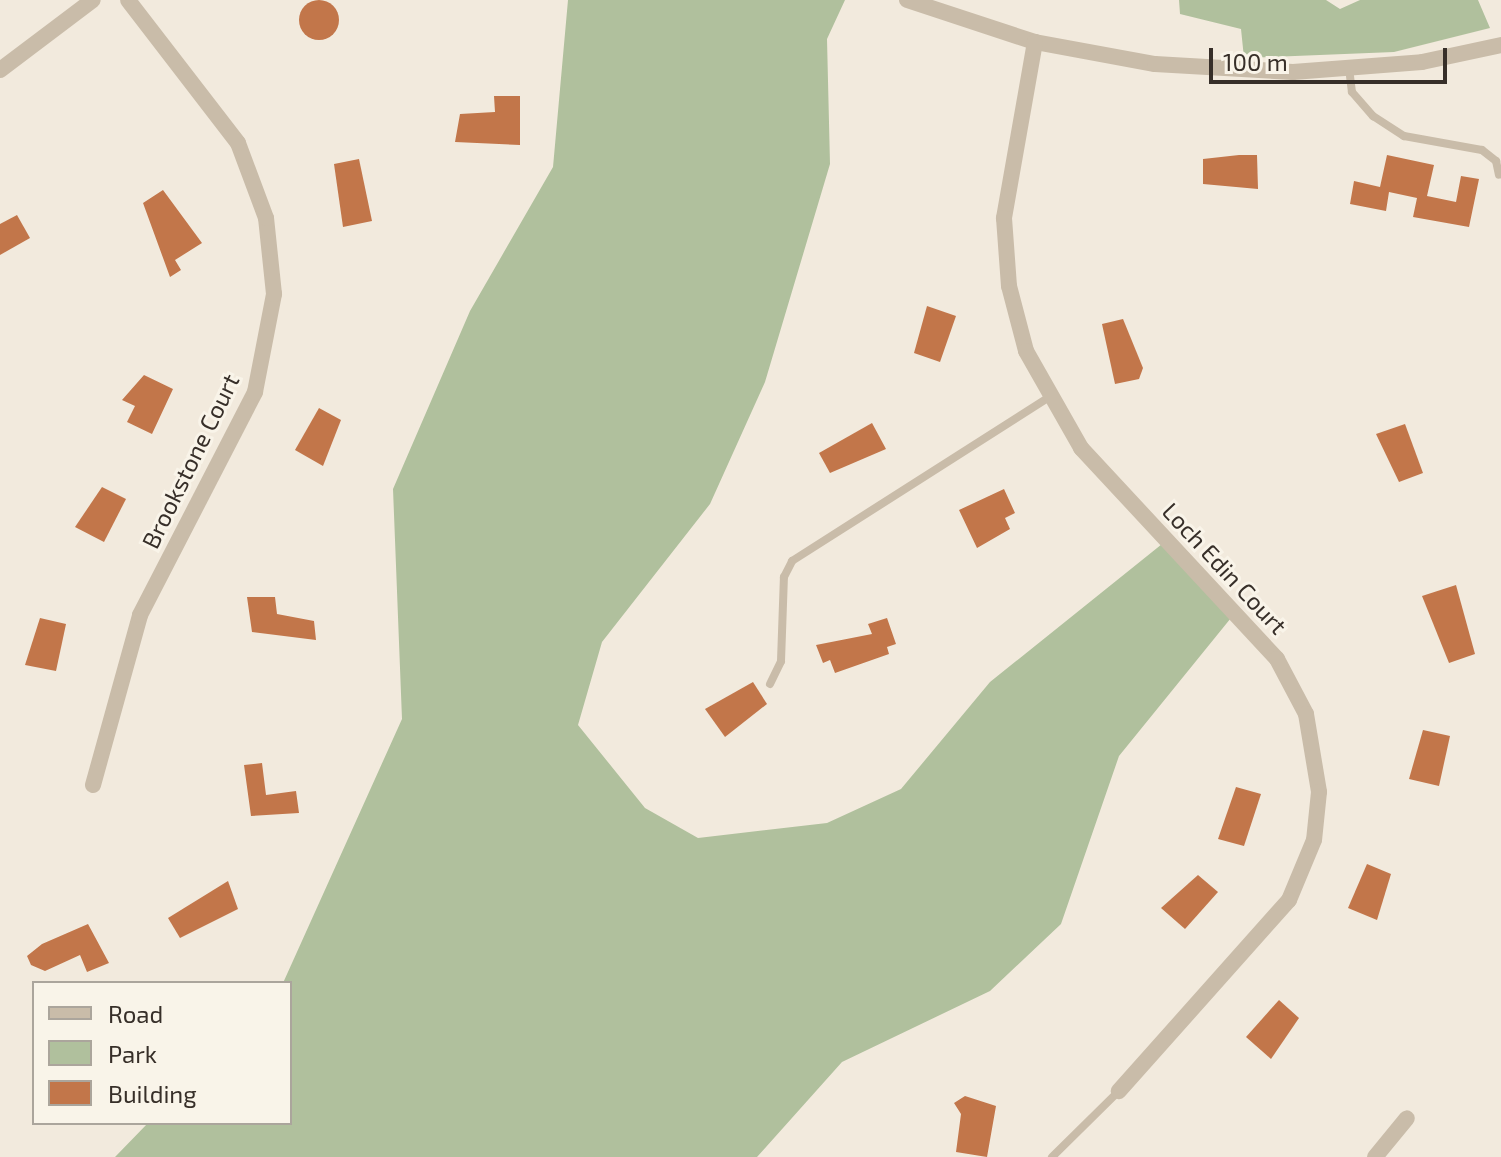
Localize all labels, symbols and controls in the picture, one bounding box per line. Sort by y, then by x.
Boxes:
scale bar [1213,32,1451,82]
text: 100 m [1223,47,1288,76]
street label: Brookstone Court [135,369,245,553]
street label: Loch Edin Court [1157,496,1293,640]
legend [32,981,292,1125]
text: Road [108,999,163,1028]
text: Park [108,1039,157,1068]
text: Building [108,1079,197,1108]

